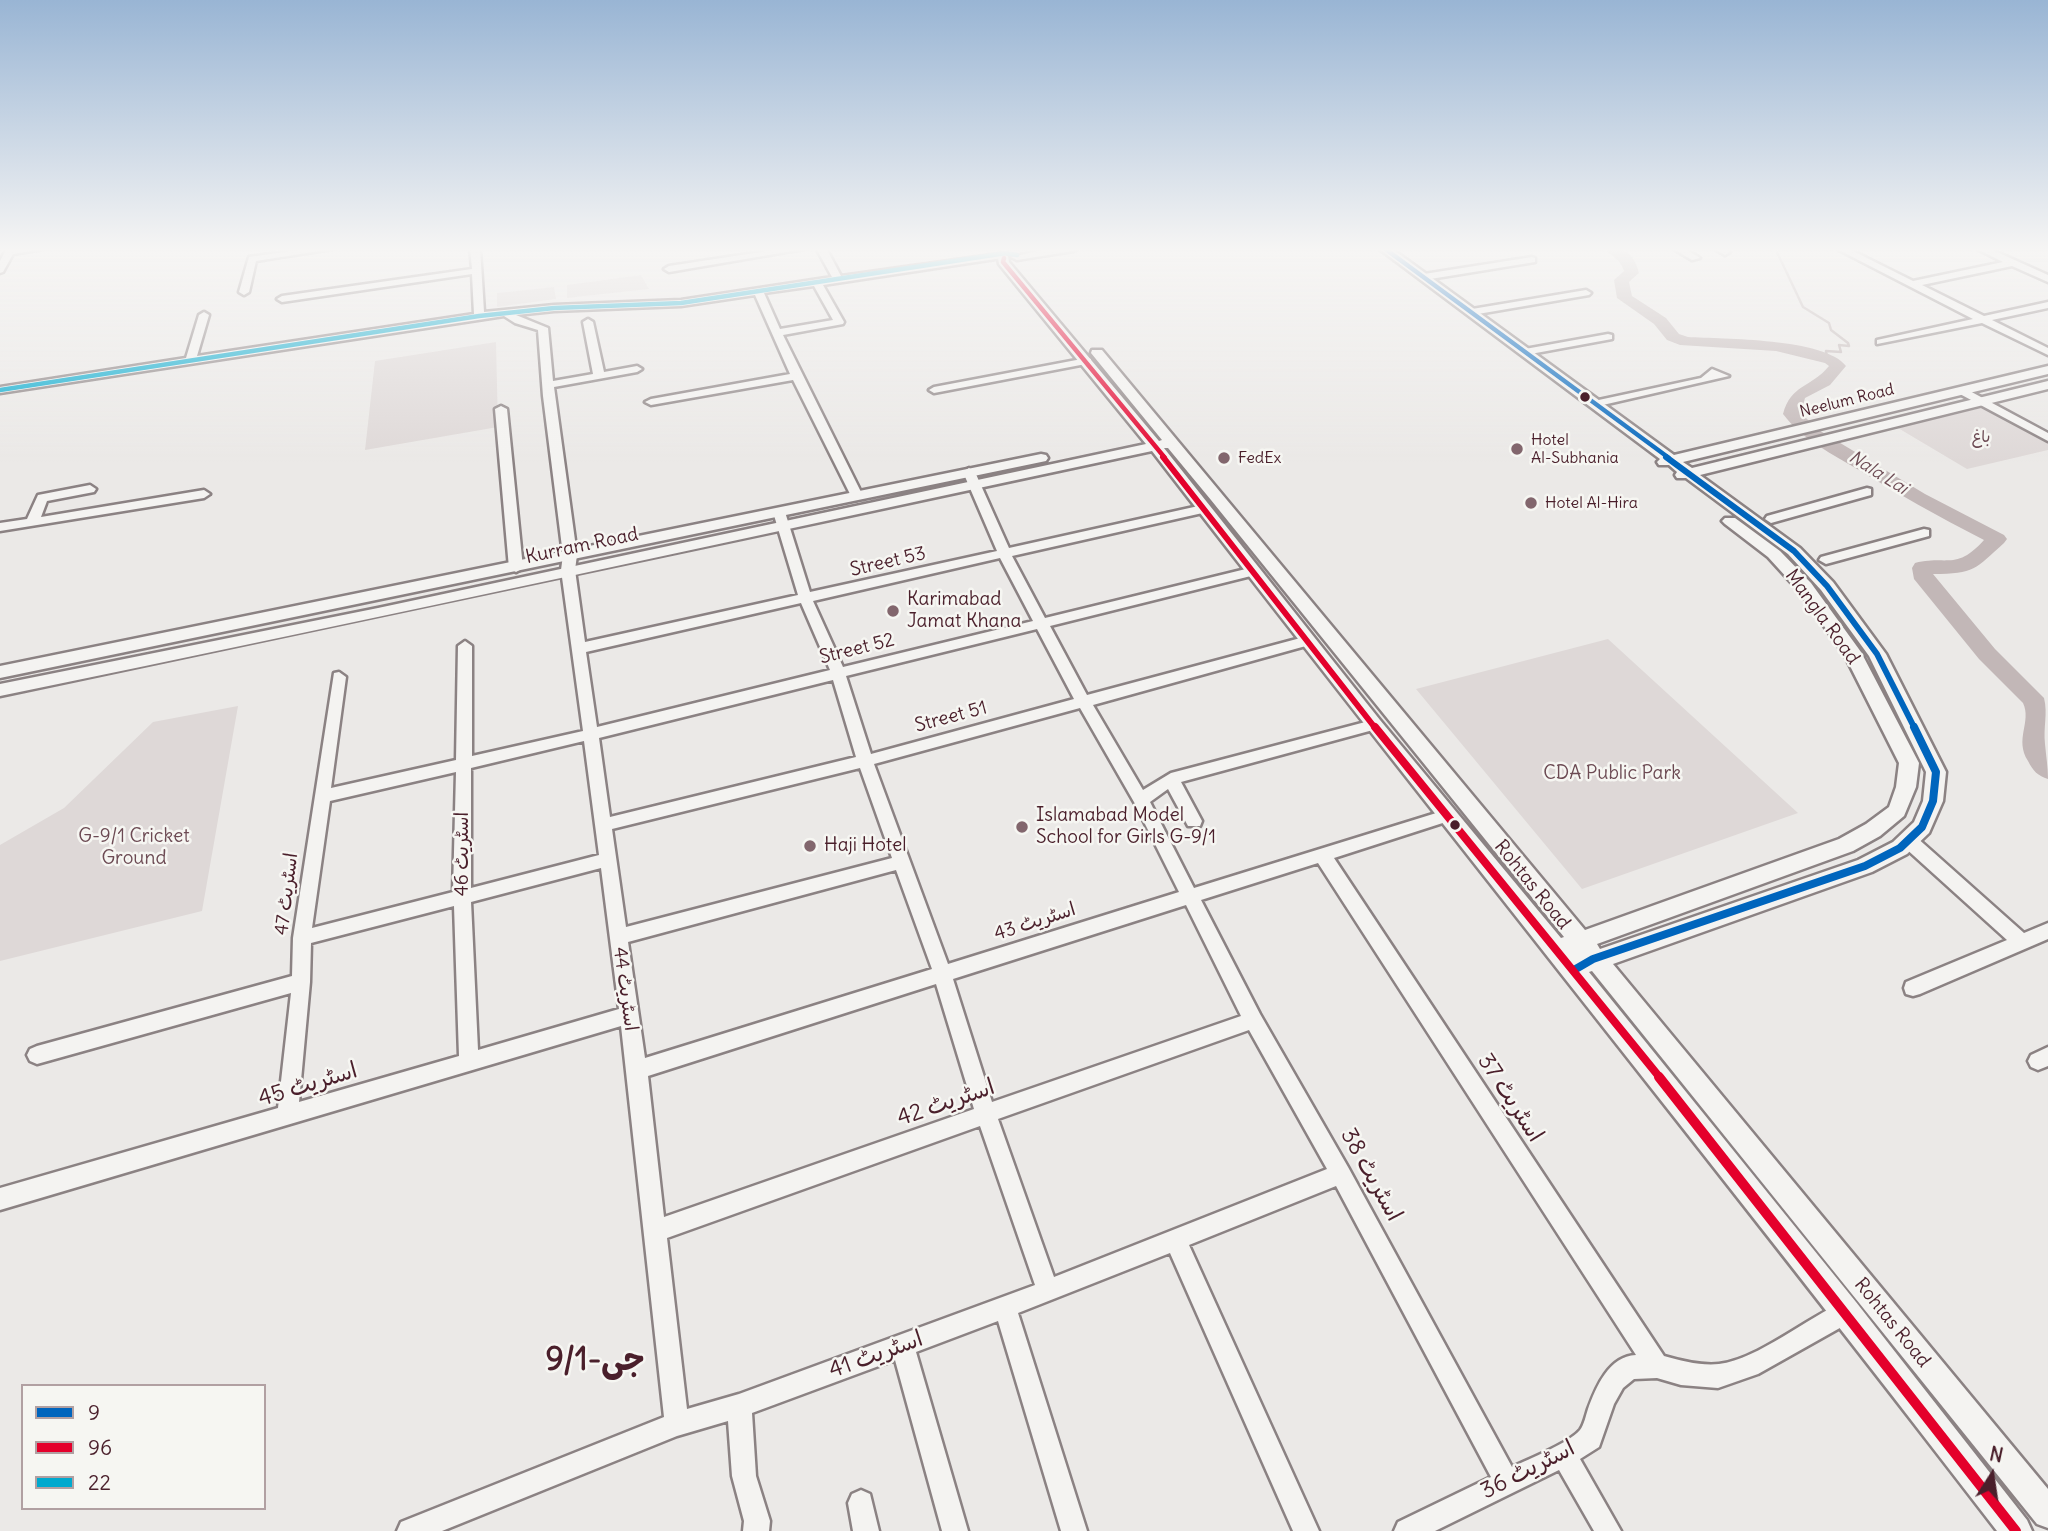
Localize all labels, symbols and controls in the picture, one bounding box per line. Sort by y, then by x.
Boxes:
street label: Neelum Road [1798,380,1896,422]
unlabelled marker [1578,390,1592,404]
park label: باغ [1972,427,1990,447]
place label: Hotel Al-Subhania [1531,430,1619,468]
marker: Hotel Al-Subhania [1509,441,1525,457]
water label: Nala Lai [1845,447,1911,499]
place label: FedEx [1238,448,1281,468]
marker: FedEx [1216,450,1232,466]
place label: Hotel Al-Hira [1545,493,1638,513]
marker: Hotel Al-Hira [1523,495,1539,511]
street label: Kurram Road [524,523,640,569]
street label: Street 53 [848,542,928,582]
street label: Mangla Road [1780,565,1864,669]
place label: Karimabad Jamat Khana [907,589,1021,633]
marker: Karimabad Jamat Khana [885,603,901,619]
street label: Street 52 [817,629,897,669]
street label: Street 51 [912,696,990,738]
park label: CDA Public Park [1543,763,1681,785]
place label: Islamabad Model School for Girls G-9/1 [1036,805,1216,849]
street label: اسٹریٹ 46 [452,812,474,896]
unlabelled marker [1448,818,1462,832]
marker: Islamabad Model School for Girls G-9/1 [1014,819,1030,835]
park label: G-9/1 Cricket Ground [78,826,190,870]
place label: Haji Hotel [824,835,906,857]
street label: Rohtas Road [1489,836,1575,934]
marker: Haji Hotel [802,838,818,854]
street label: اسٹریٹ 47 [271,852,303,936]
street label: اسٹریٹ 43 [991,898,1079,946]
street label: اسٹریٹ 44 [608,946,642,1032]
street label: اسٹریٹ 37 [1471,1049,1549,1147]
street label: اسٹریٹ 45 [255,1057,361,1113]
street label: اسٹریٹ 42 [894,1073,998,1133]
street label: اسٹریٹ 38 [1334,1124,1408,1226]
street label: Rohtas Road [1849,1274,1935,1372]
street label: اسٹریٹ 41 [825,1325,927,1385]
district label: جی-9/1 [545,1342,645,1380]
legend [21,1384,266,1510]
text: 9 [88,1399,100,1426]
text: 96 [88,1434,112,1461]
street label: اسٹریٹ 36 [1476,1435,1580,1505]
north arrow [1957,1440,2027,1510]
text: N [1987,1441,2005,1468]
text: 22 [88,1469,111,1496]

